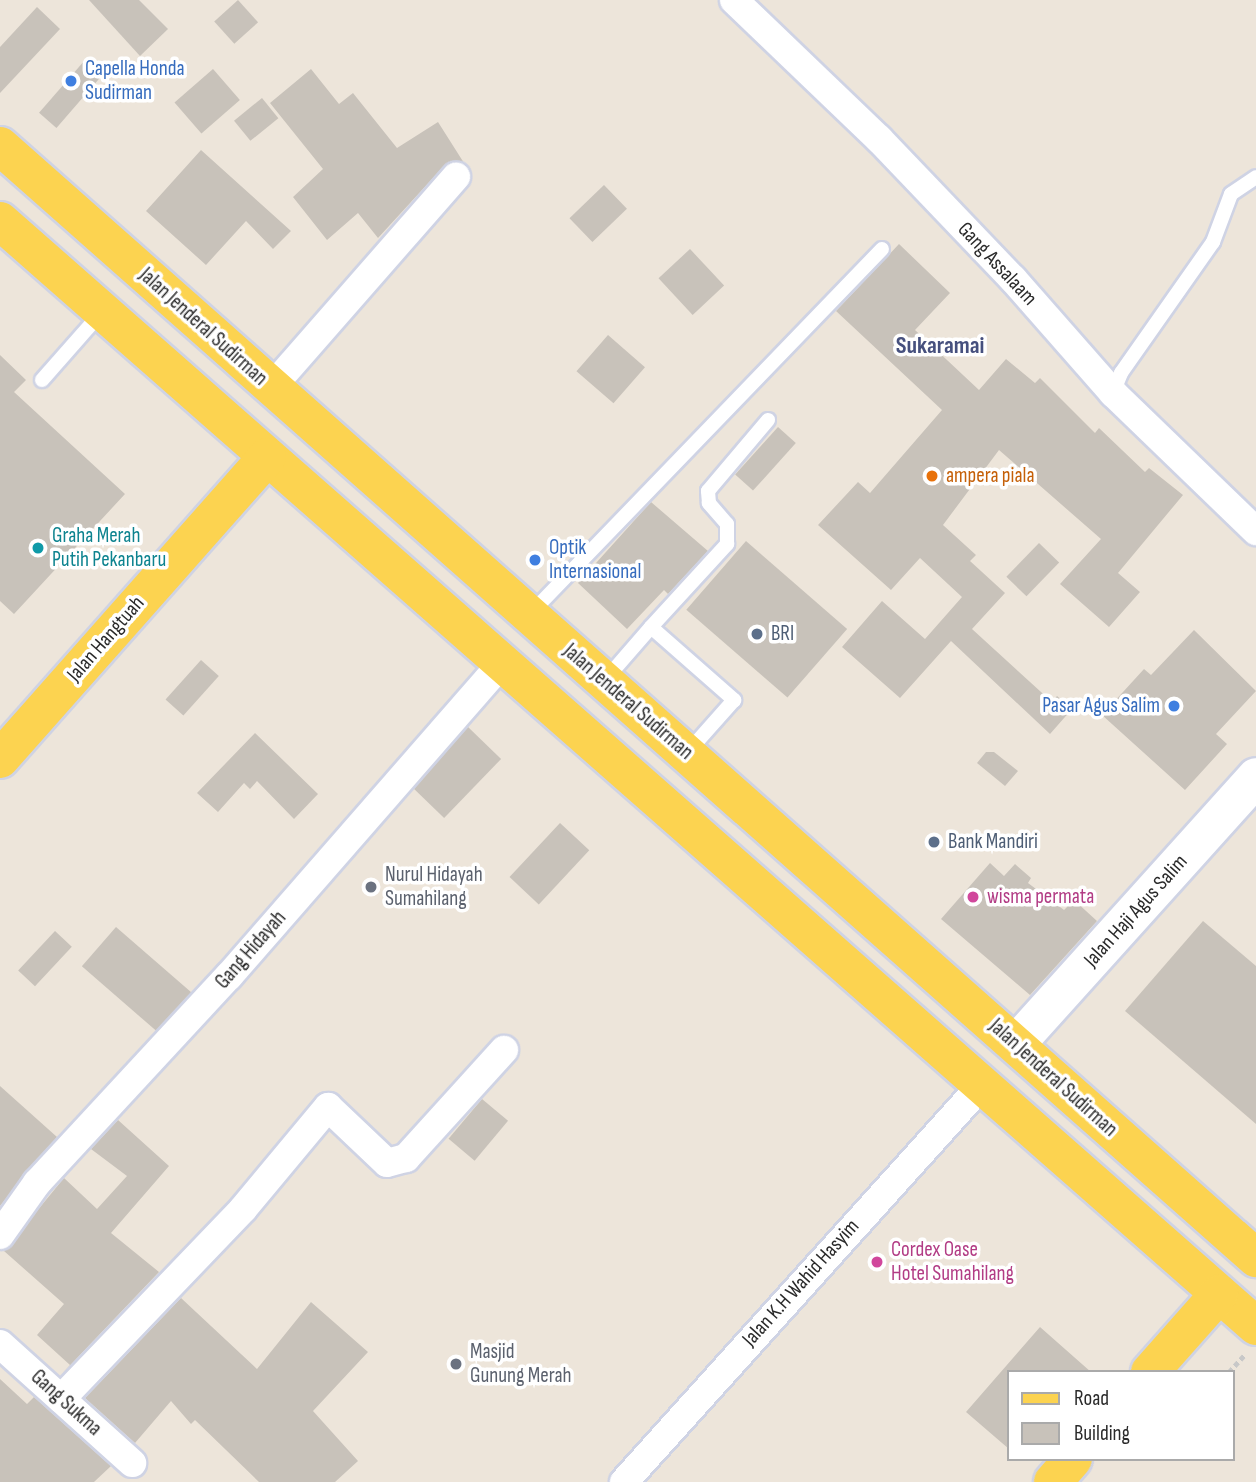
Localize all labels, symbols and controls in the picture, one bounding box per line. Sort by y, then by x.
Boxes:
place label: Capella Honda Sudirman [85,56,184,106]
marker: Capella Honda Sudirman [63,73,79,89]
street label: Gang Assalaam [952,217,1042,311]
street label: Jalan Jenderal Sudirman [134,263,272,391]
district label: Sukaramai [896,332,984,360]
place label: ampera piala [946,463,1034,489]
marker: ampera piala [924,468,940,484]
place label: Graha Merah Putih Pekanbaru [52,523,166,573]
place label: Optik Internasional [549,535,641,585]
marker: Graha Merah Putih Pekanbaru [30,540,46,556]
marker: Optik Internasional [527,552,543,568]
street label: Jalan Hangtuah [62,591,150,687]
place label: BRI [771,621,794,647]
marker: BRI [749,626,765,642]
street label: Jalan Jenderal Sudirman [558,639,698,765]
place label: Pasar Agus Salim [1042,693,1160,719]
marker: Pasar Agus Salim [1166,698,1182,714]
place label: Bank Mandiri [948,829,1038,855]
marker: Bank Mandiri [926,834,942,850]
street label: Jalan Haji Agus Salim [1079,850,1193,972]
place label: Nurul Hidayah Sumahilang [385,862,483,912]
marker: Nurul Hidayah Sumahilang [363,879,379,895]
place label: wisma permata [987,884,1094,910]
marker: wisma permata [965,889,981,905]
street label: Gang Hidayah [210,906,292,994]
street label: Jalan Jenderal Sudirman [984,1014,1122,1142]
street label: Jalan K.H Wahid Hasyim [737,1214,865,1352]
place label: Cordex Oase Hotel Sumahilang [891,1237,1014,1287]
marker: Cordex Oase Hotel Sumahilang [869,1254,885,1270]
place label: Masjid Gunung Merah [470,1339,571,1389]
marker: Masjid Gunung Merah [448,1356,464,1372]
street label: Gang Sukma [25,1365,107,1441]
legend [1007,1370,1235,1461]
text: Road [1074,1386,1109,1411]
text: Building [1074,1421,1130,1446]

